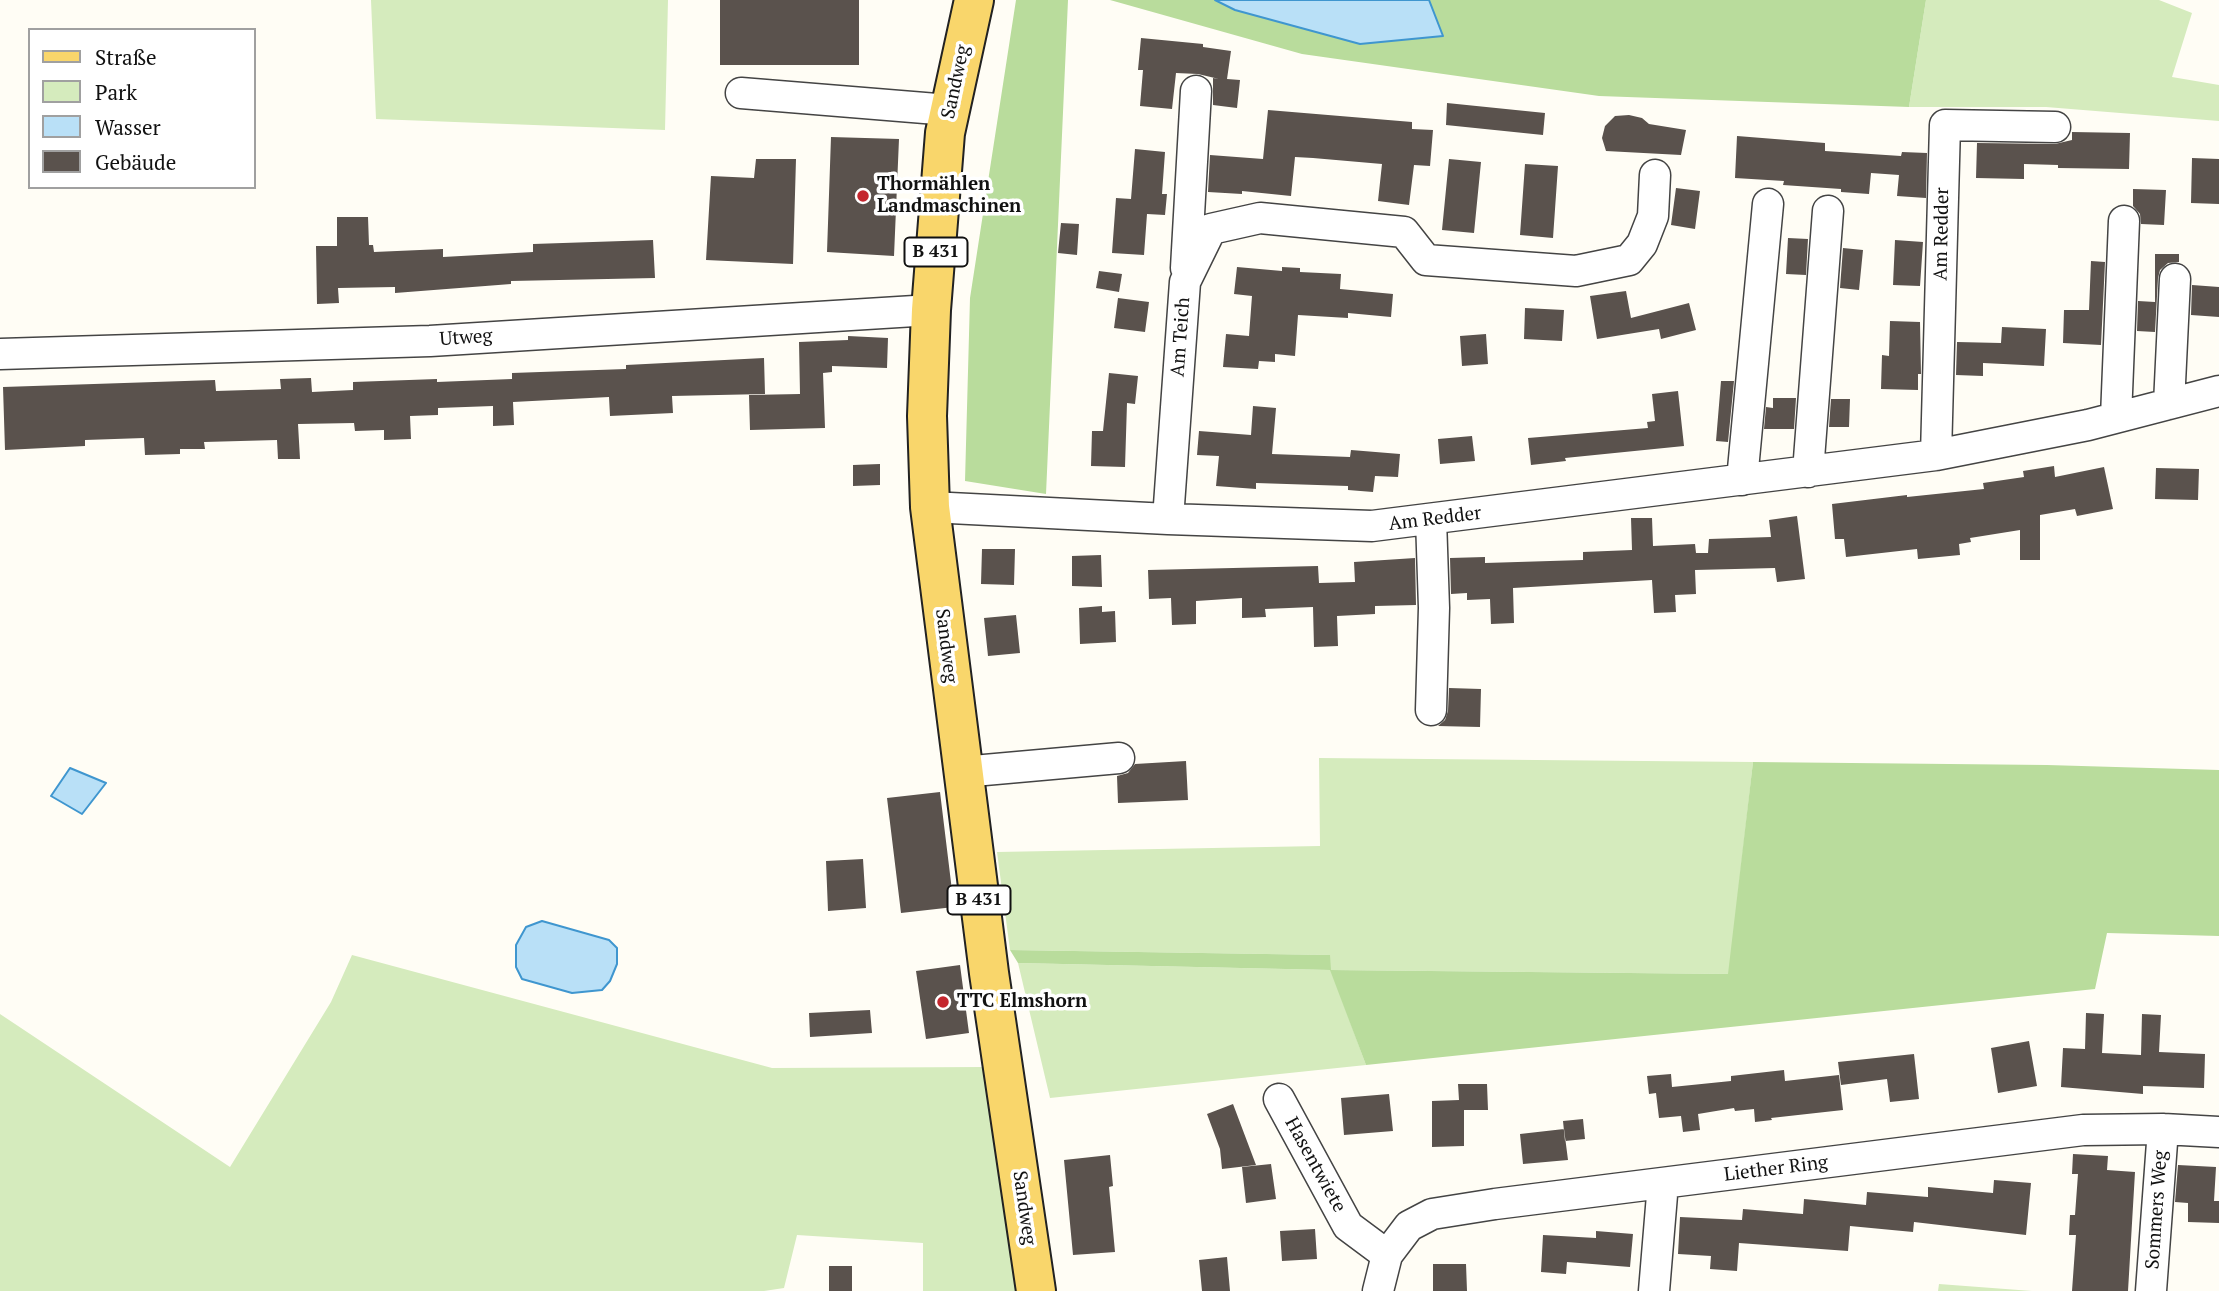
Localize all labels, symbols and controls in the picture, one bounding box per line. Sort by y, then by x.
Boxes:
legend [28,28,256,189]
text: Straße [95,43,157,71]
street label: Sandweg [937,43,975,121]
text: Park [95,78,137,106]
text: Wasser [95,113,161,141]
text: Gebäude [95,148,176,176]
place label: Thormählen Landmaschinen [877,174,1021,218]
street label: Am Redder [1930,187,1954,281]
marker: Thormählen Landmaschinen [855,188,871,204]
road number: B 431 [904,238,968,266]
street label: Am Teich [1167,296,1195,378]
street label: Utweg [439,325,493,351]
street label: Am Redder [1387,502,1483,536]
street label: Sandweg [930,608,962,684]
road number: B 431 [948,886,1010,915]
place label: TTC Elmshorn [957,991,1087,1013]
marker: TTC Elmshorn [935,994,951,1010]
street label: Hasentwiete [1280,1113,1350,1217]
street label: Sommers Weg [2141,1150,2173,1270]
street label: Liether Ring [1723,1151,1829,1187]
street label: Sandweg [1008,1169,1040,1247]

